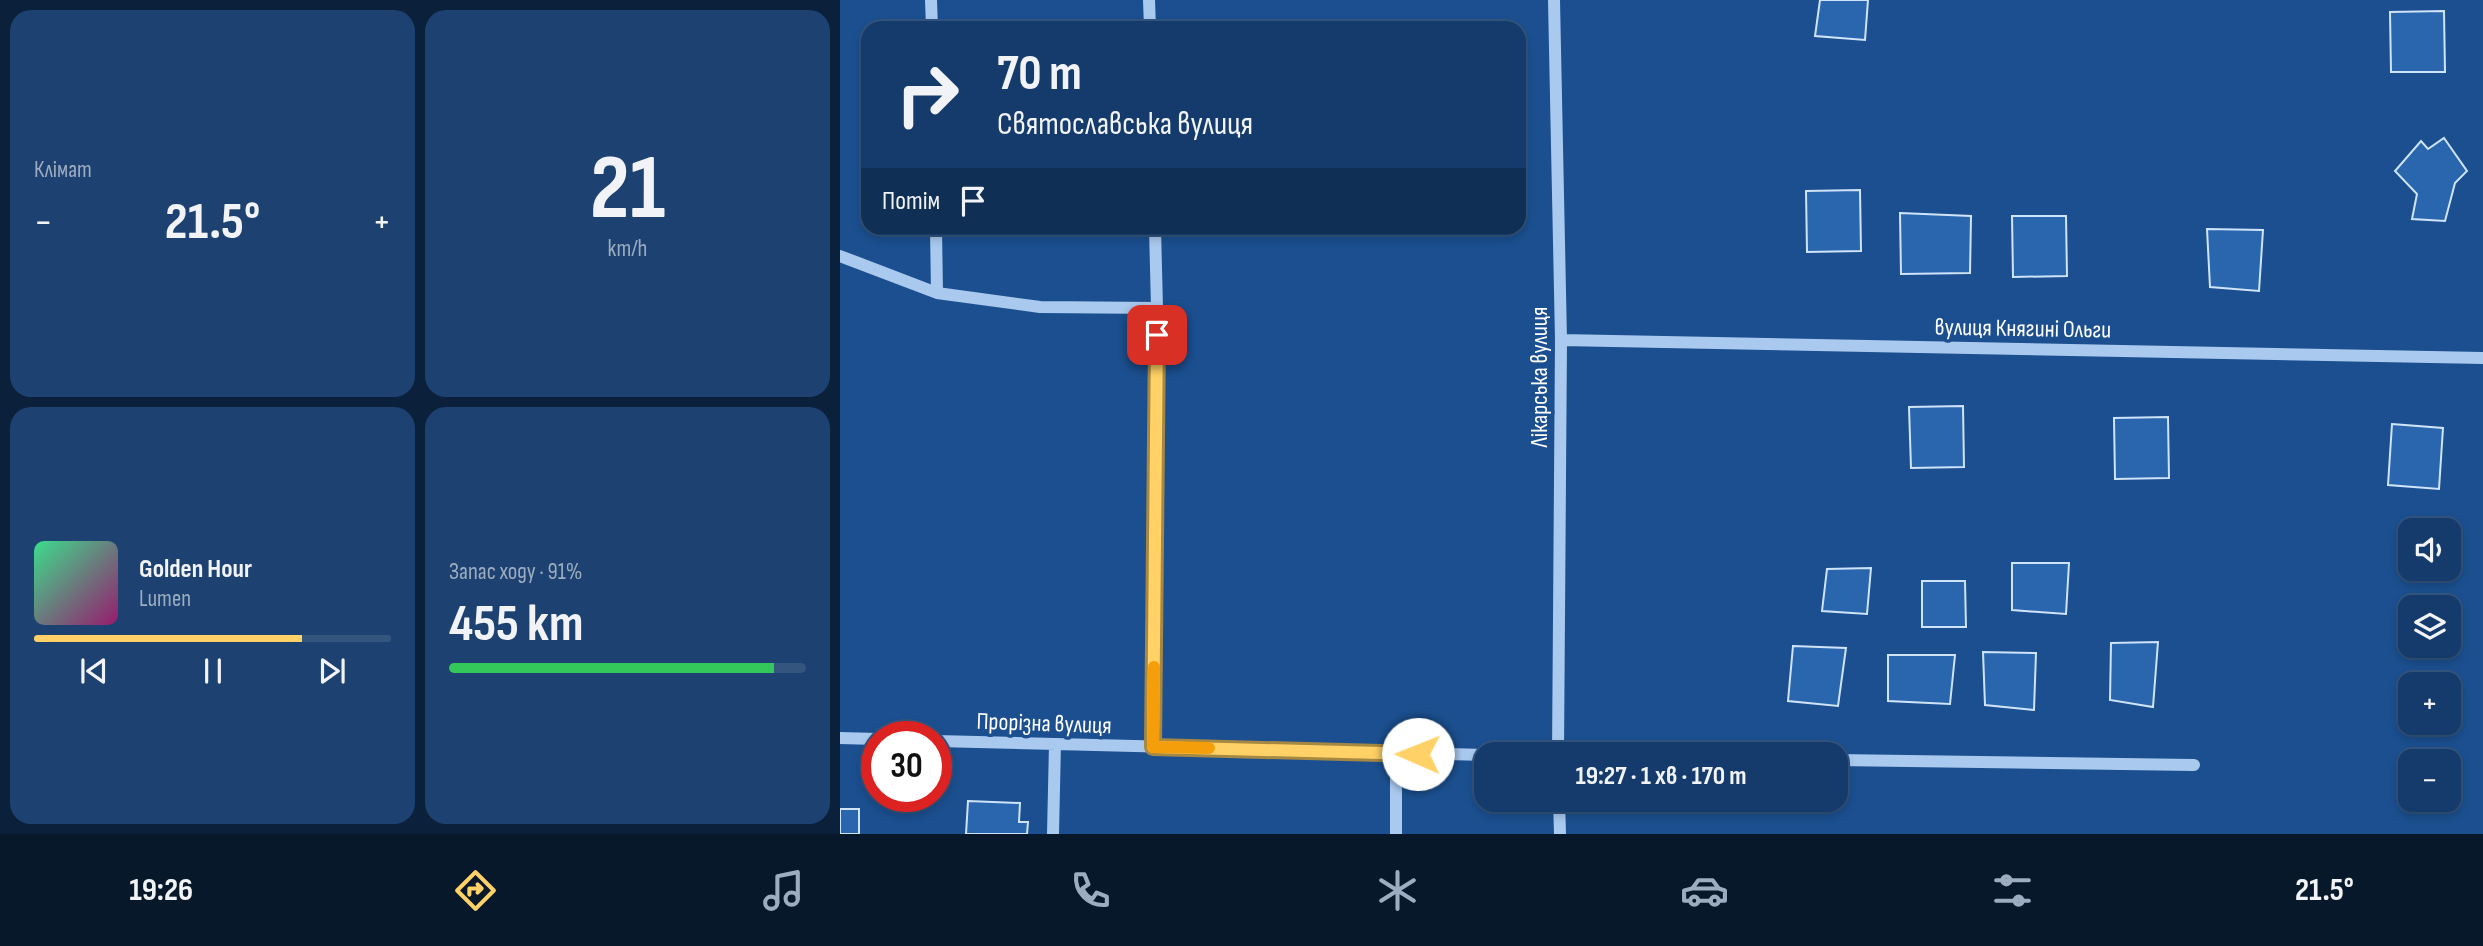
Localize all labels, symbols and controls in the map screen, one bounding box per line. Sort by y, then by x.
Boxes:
text: 70 m [997,45,1082,104]
icon: right [882,49,973,140]
text: Святославська вулиця [997,105,1253,144]
text: 21 [590,135,665,244]
text: Клімат [34,156,92,184]
icon: arrive [954,182,992,220]
text: Потім [882,186,940,217]
text: 21.5° [165,191,260,254]
text: − [34,200,53,245]
text: + [372,200,391,245]
text: km/h [608,235,647,263]
pin [1127,305,1187,365]
street label: Лікарська вулиця [1525,307,1554,448]
street label: вулиця Княгині Ольги [1934,312,2112,345]
icon: arrive [1138,316,1176,354]
map controls [2398,518,2461,812]
button: sound [2398,518,2461,581]
text: Golden Hour [139,554,252,585]
text: Запас ходу · 91% [449,558,583,586]
text: Lumen [139,585,191,613]
text: 455 km [449,593,583,656]
button: layers [2398,595,2461,658]
icon: previous [75,652,113,690]
icon: pause [194,652,232,690]
icon: next [313,652,351,690]
button: + [2398,672,2461,735]
street label: Прорізна вулиця [976,707,1112,740]
position arrow [1381,717,1455,791]
speed limit sign: 30 [861,721,952,812]
button: − [2398,749,2461,812]
text: 19:27 · 1 хв · 170 m [1575,761,1747,792]
icon: directions [451,866,500,915]
icon: music [759,866,808,915]
icon: phone [1066,866,1115,915]
icon: climate [1373,866,1422,915]
icon: car [1680,866,1729,915]
icon: filters [1988,866,2037,915]
text: 19:26 [129,871,193,910]
text: 21.5° [2295,871,2354,910]

